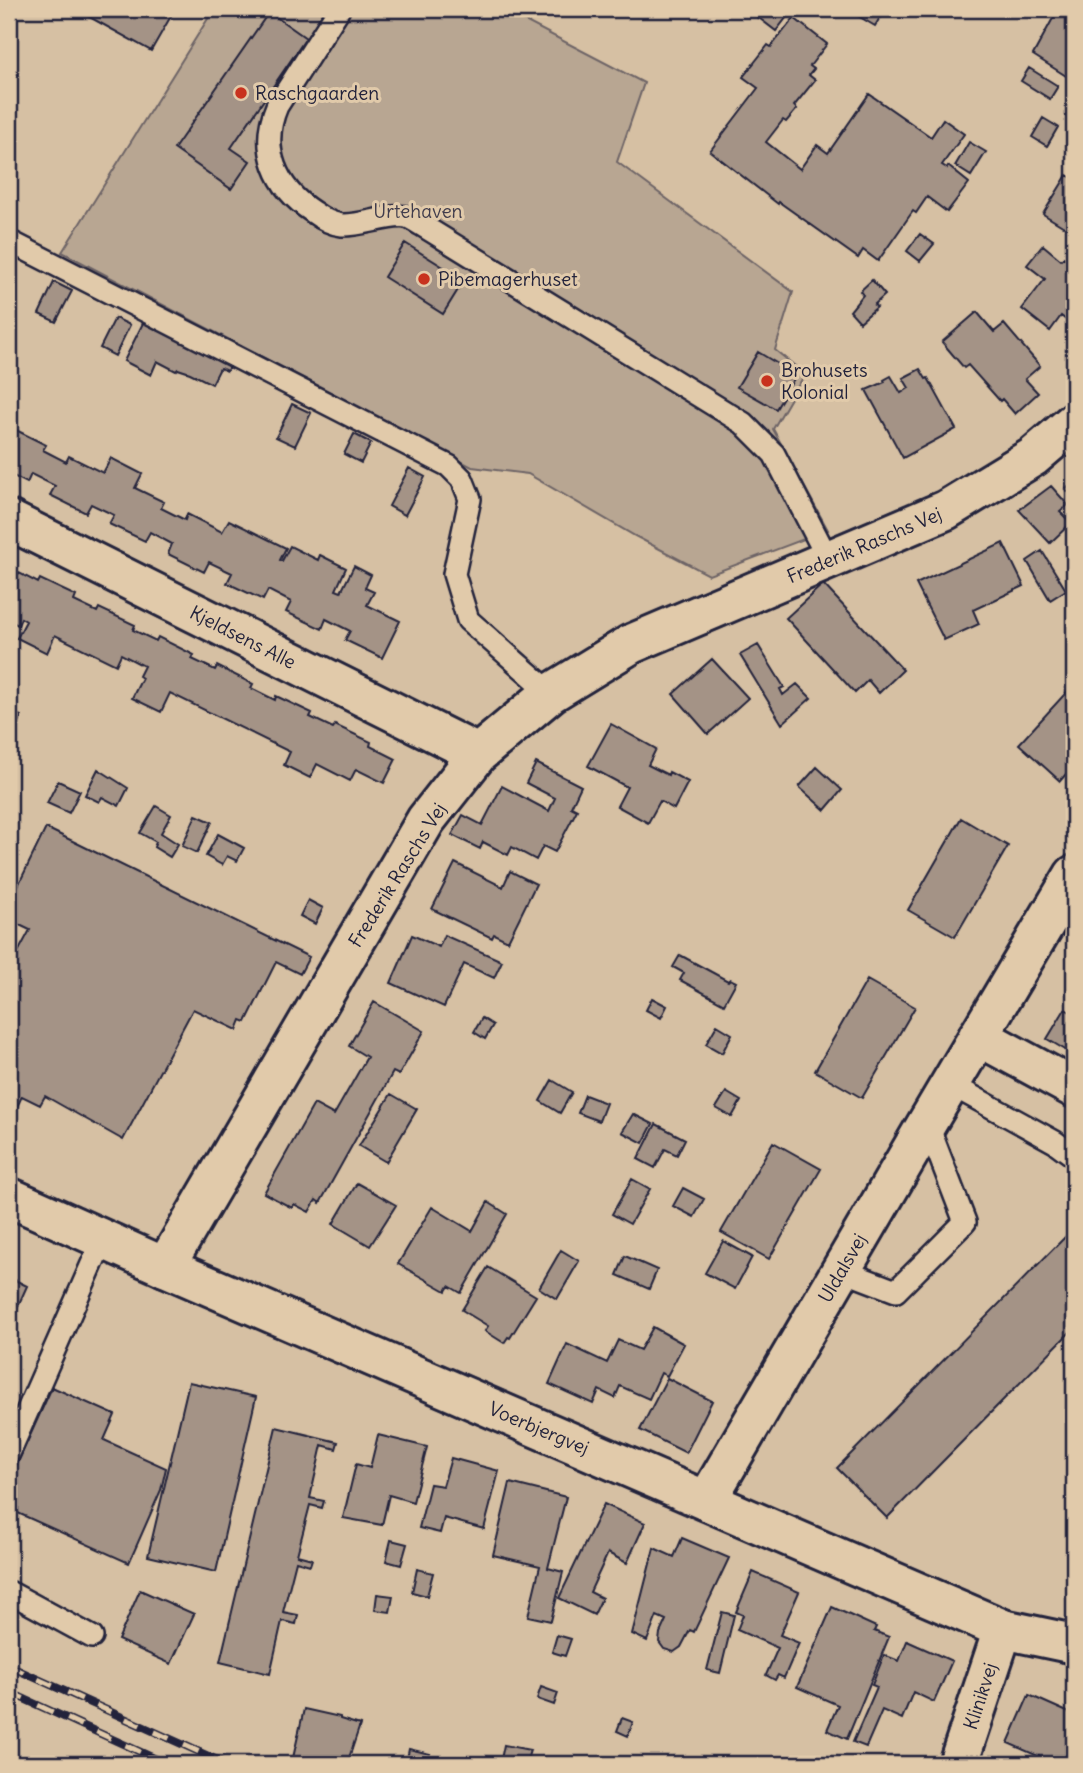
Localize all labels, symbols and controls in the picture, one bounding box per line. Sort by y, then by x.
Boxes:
place label: Raschgaarden [255,81,379,105]
marker: Raschgaarden [233,85,249,101]
park label: Urtehaven [373,199,463,223]
place label: Pibemagerhuset [438,267,578,291]
marker: Pibemagerhuset [416,271,432,287]
place label: Brohusets Kolonial [781,358,868,404]
marker: Brohusets Kolonial [759,373,775,389]
street label: Frederik Raschs Vej [783,502,945,588]
street label: Kjeldsens Alle [186,600,300,674]
street label: Frederik Raschs Vej [343,798,451,952]
street label: Uldalsvej [813,1229,871,1307]
street label: Voerbjergvej [485,1396,593,1460]
street label: Klinikvej [958,1660,1002,1732]

